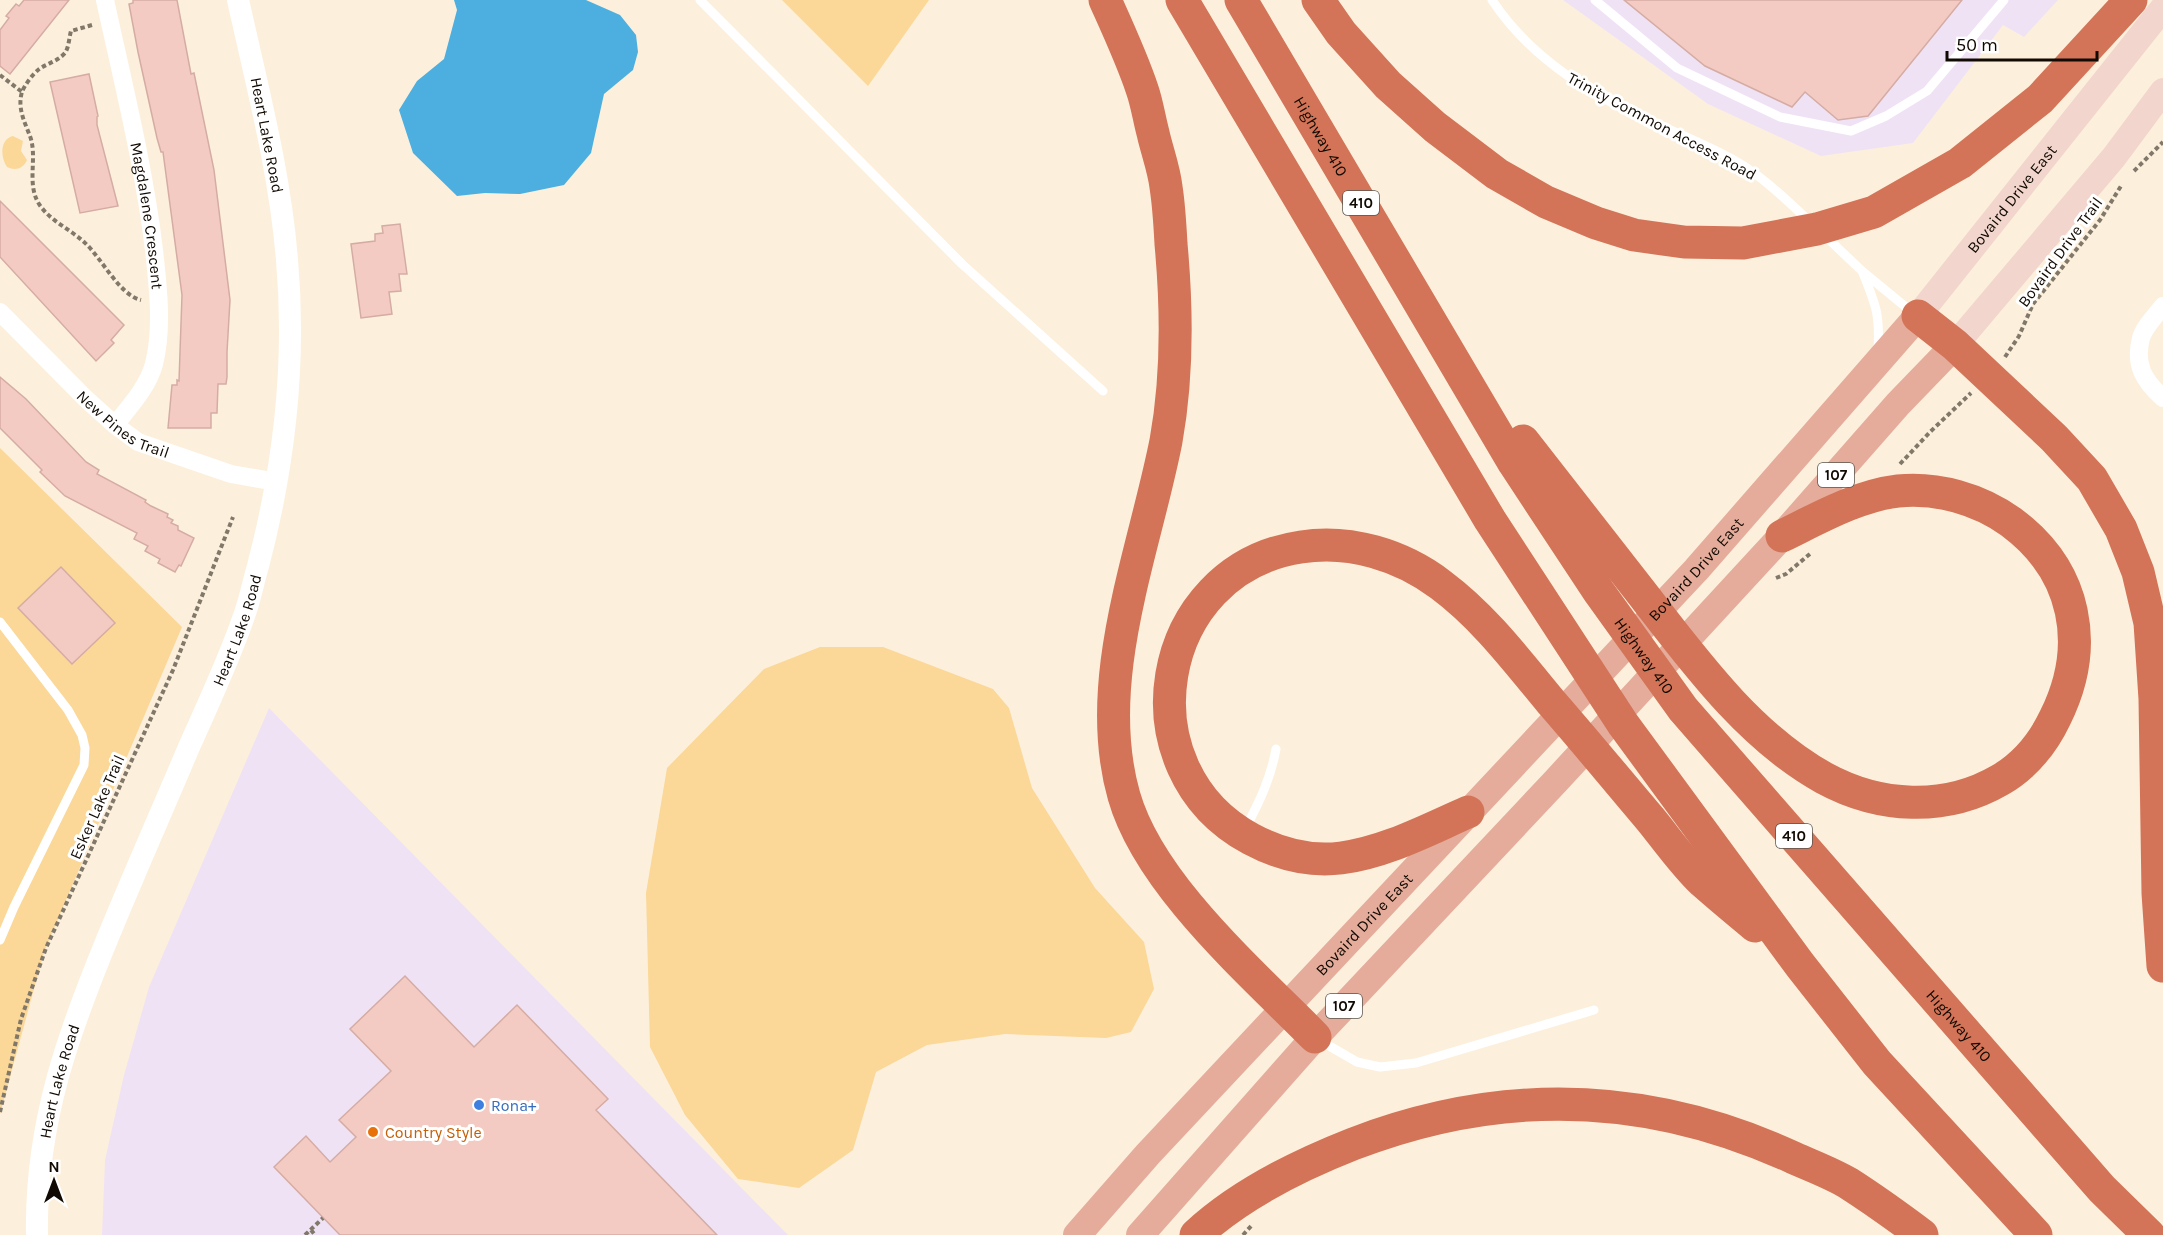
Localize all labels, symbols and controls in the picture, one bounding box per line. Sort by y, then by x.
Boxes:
scale bar [1947,24,2097,62]
text: 50 m [1956,34,1998,56]
street label: Trinity Common Access Road [1564,68,1760,184]
street label: Heart Lake Road [246,76,288,194]
street label: Highway 410 [1290,93,1352,180]
street label: Magdalene Crescent [127,141,167,290]
street label: Bovaird Drive East [1963,141,2060,257]
road number: 410 [1343,191,1379,215]
street label: Bovaird Drive Trail [2014,193,2106,311]
street label: New Pines Trail [73,386,172,462]
road number: 107 [1818,463,1854,487]
street label: Bovaird Drive East [1644,513,1747,625]
street label: Heart Lake Road [208,572,265,689]
street label: Highway 410 [1611,613,1678,697]
street label: Esker Lake Trail [65,752,129,862]
road number: 410 [1776,824,1812,848]
street label: Bovaird Drive East [1311,869,1416,979]
street label: Highway 410 [1923,985,1996,1065]
road number: 107 [1326,994,1362,1018]
street label: Heart Lake Road [35,1022,83,1140]
place label: Rona+ [491,1096,537,1115]
marker: Rona+ [472,1098,486,1112]
place label: Country Style [385,1123,482,1142]
marker: Country Style [366,1125,380,1139]
north arrow [24,1151,84,1211]
text: N [48,1157,60,1176]

